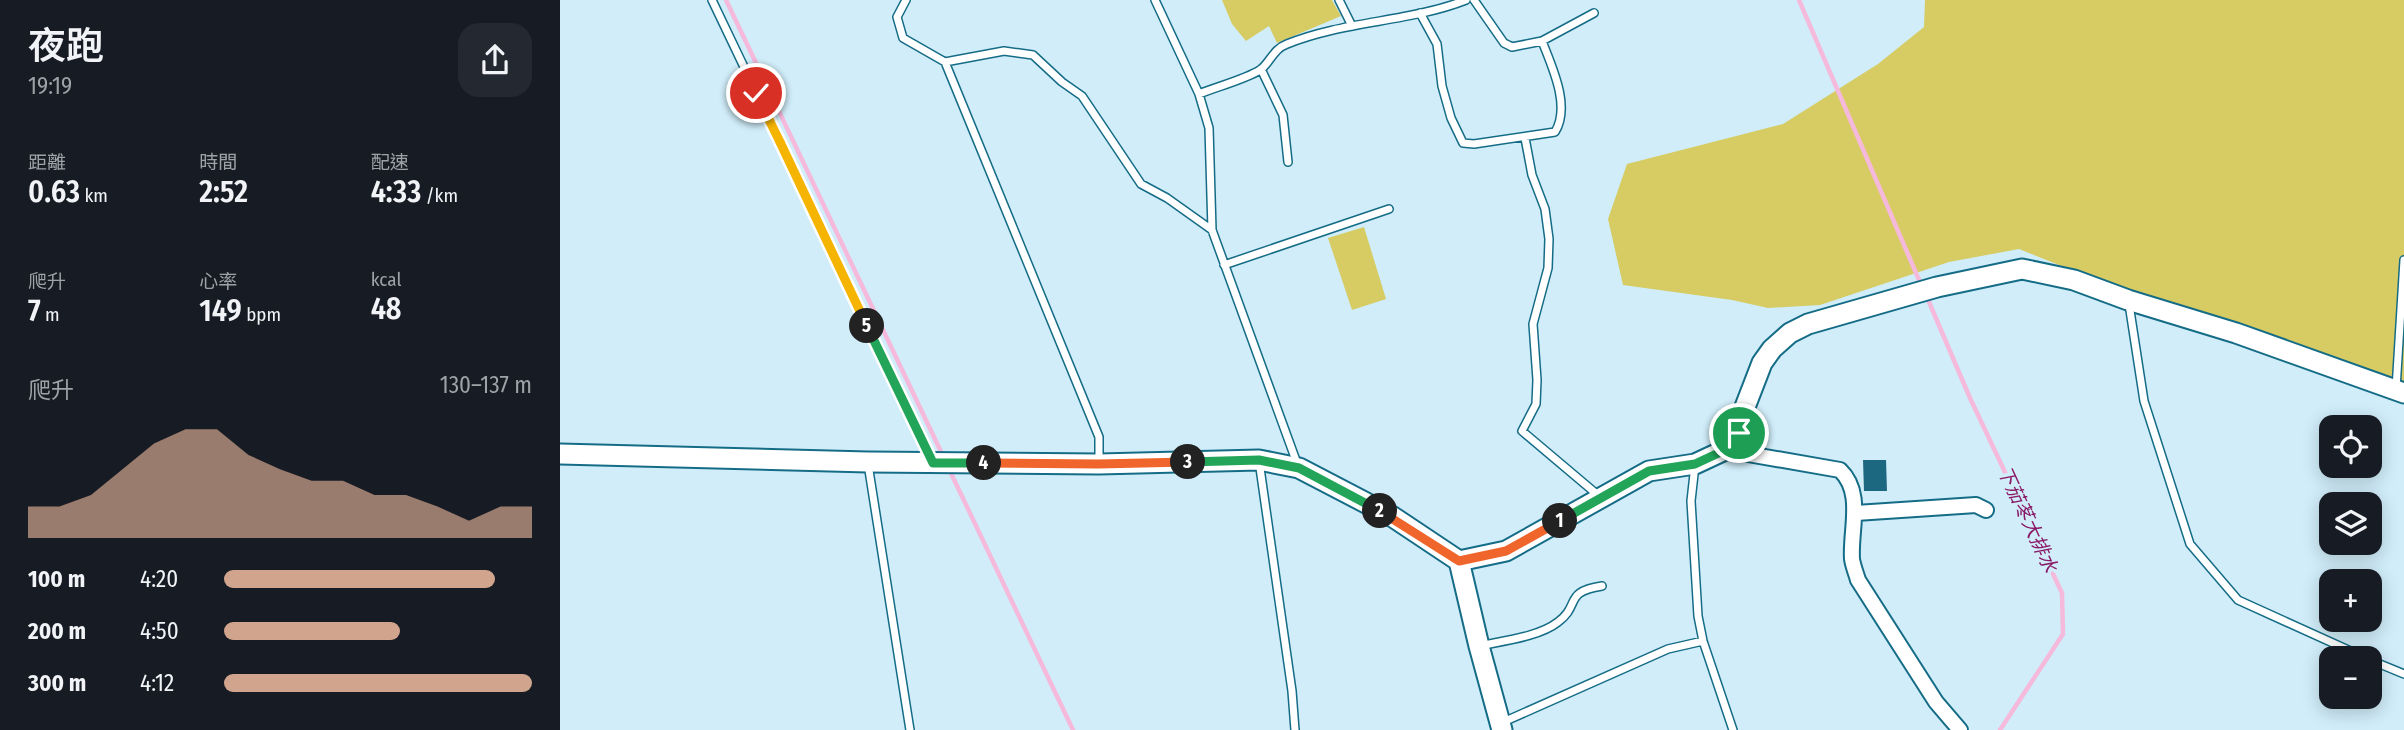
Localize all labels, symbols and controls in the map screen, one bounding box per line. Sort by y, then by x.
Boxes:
text: 夜跑 [28,23,104,69]
button: share [458,23,532,97]
pin [726,63,786,123]
text: 19:19 [28,72,72,100]
icon: check [737,74,775,112]
text: 距離 [28,151,66,174]
text: 時間 [199,151,237,174]
text: 配速 [371,151,409,174]
text: 0.63 [28,174,80,210]
text: 2:52 [199,174,248,210]
text: 4:33 [371,174,421,210]
text: km [80,184,108,207]
text: /km [421,184,458,207]
text: kcal [371,268,401,291]
text: 爬升 [28,270,66,293]
text: 心率 [199,270,237,293]
text: 48 [371,291,402,327]
text: 7 [28,293,41,329]
text: 149 [199,293,242,329]
text: m [41,303,60,326]
text: bpm [242,303,281,326]
pin: 5 [850,308,884,344]
text: 5 [862,314,871,337]
text: 130–137 m [440,371,532,399]
text: 爬升 [28,376,74,404]
pin [1709,403,1769,463]
icon: arrive [1720,414,1758,452]
map controls [2319,415,2382,709]
button: locate [2319,415,2382,478]
pin: 3 [1170,444,1206,480]
pin: 4 [966,446,1002,480]
text: 3 [1183,450,1192,473]
text: 4 [979,451,988,474]
water label: 下茄苳大排水 [1993,463,2062,577]
button: layers [2319,492,2382,555]
pin: 2 [1362,494,1398,528]
text: 2 [1375,499,1384,522]
pin: 1 [1542,504,1578,538]
text: 1 [1555,509,1564,532]
text: 100 m [28,565,85,593]
text: 4:20 [140,565,178,593]
button: + [2319,569,2382,632]
text: 200 m [28,617,86,645]
text: 4:50 [140,617,179,645]
button: − [2319,646,2382,709]
text: 300 m [28,669,86,697]
text: 4:12 [140,669,174,697]

